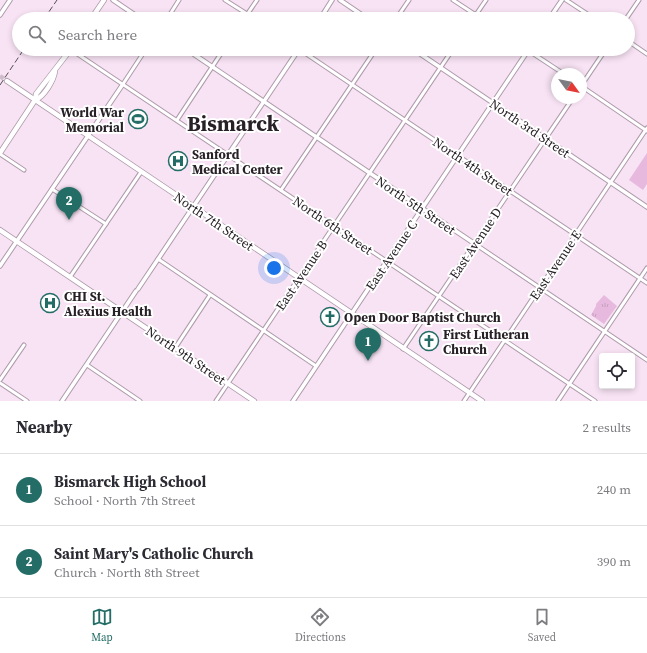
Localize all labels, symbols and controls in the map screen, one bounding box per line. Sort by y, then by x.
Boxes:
search box [12,12,635,56]
icon: search [26,23,48,45]
text: Search here [58,24,137,45]
north arrow [551,68,587,104]
street label: North 3rd Street [486,95,574,162]
place label: World War Memorial [60,104,125,136]
sports icon: World War Memorial [127,108,149,130]
district label: Bismarck [187,109,279,138]
street label: North 4th Street [430,133,516,200]
place label: Sanford Medical Center [192,146,284,178]
hospital icon: Sanford Medical Center [167,150,189,172]
street label: North 5th Street [373,172,459,239]
pin: 2 [56,187,82,220]
street label: North 7th Street [171,188,257,255]
street label: North 6th Street [290,192,376,259]
street label: East Avenue D [445,204,505,282]
street label: East Avenue C [362,217,421,294]
street label: East Avenue E [526,227,585,304]
street label: East Avenue B [272,237,331,314]
your location [264,258,284,278]
place label: CHI St. Alexius Health [64,288,152,320]
hospital icon: CHI St. Alexius Health [39,292,61,314]
church icon: Open Door Baptist Church [319,306,341,328]
place label: Open Door Baptist Church [344,309,501,326]
street label: North 9th Street [143,322,229,389]
place label: First Lutheran Church [443,326,529,358]
pin: 1 [355,328,381,361]
church icon: First Lutheran Church [418,330,440,352]
map controls [599,353,635,389]
button: locate [599,353,635,389]
text: Nearby [16,415,72,439]
text: 2 results [583,419,631,436]
text: Bismarck High School [54,471,206,492]
text: 1 [25,481,33,498]
text: 240 m [597,481,631,498]
text: School · North 7th Street [54,492,195,509]
text: Saint Mary's Catholic Church [54,543,253,564]
text: 2 [25,553,33,570]
text: 390 m [597,553,631,570]
text: Church · North 8th Street [54,564,199,581]
tab: Map [91,606,113,645]
tab: Directions [295,606,346,645]
tab: Saved [528,606,556,645]

